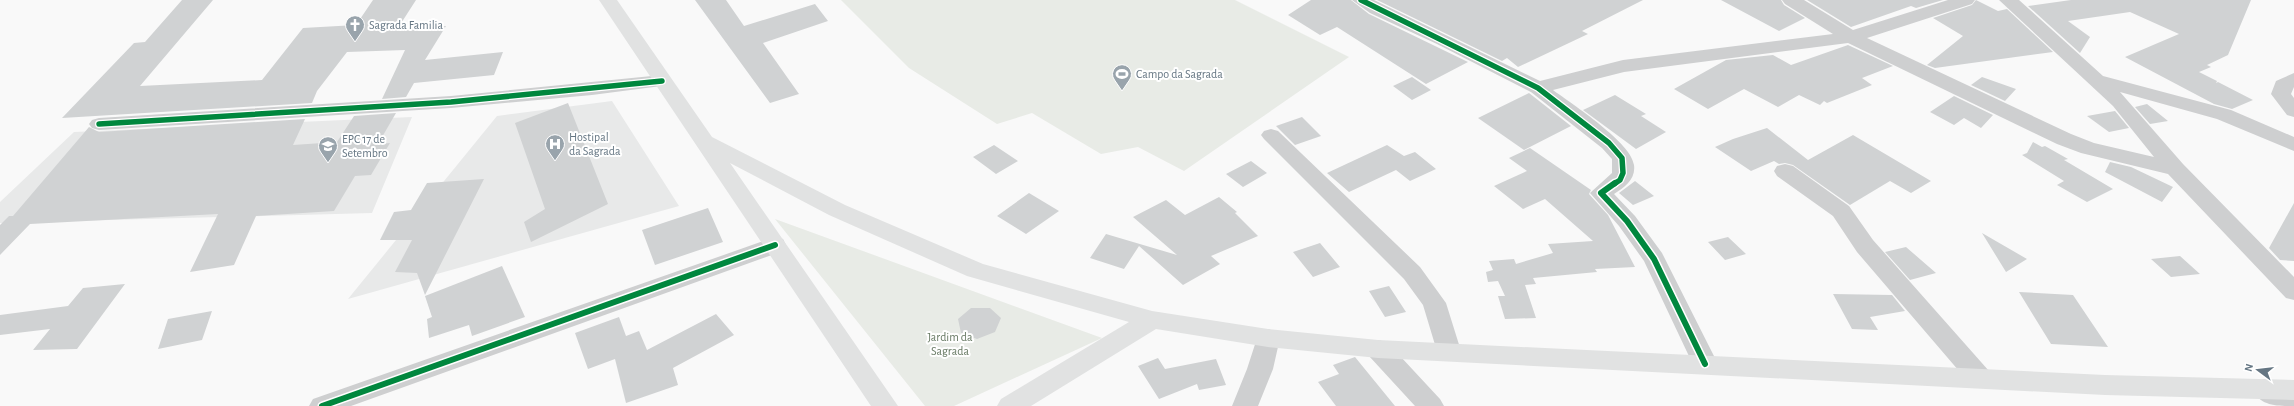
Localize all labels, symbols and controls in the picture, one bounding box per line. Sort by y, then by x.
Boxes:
church icon: Sagrada Familia [344,14,366,42]
place label: Sagrada Familia [369,19,443,31]
sports icon: Campo da Sagrada [1111,63,1133,91]
place label: Campo da Sagrada [1136,68,1223,80]
place label: Hostipal da Sagrada [569,131,621,157]
place label: EPC 17 de Setembro [342,133,388,159]
hospital icon: Hostipal da Sagrada [544,133,566,161]
school or university icon: EPC 17 de Setembro [317,135,339,163]
park label: Jardim da Sagrada [927,331,973,357]
north arrow [2238,350,2278,390]
text: N [2243,362,2255,373]

